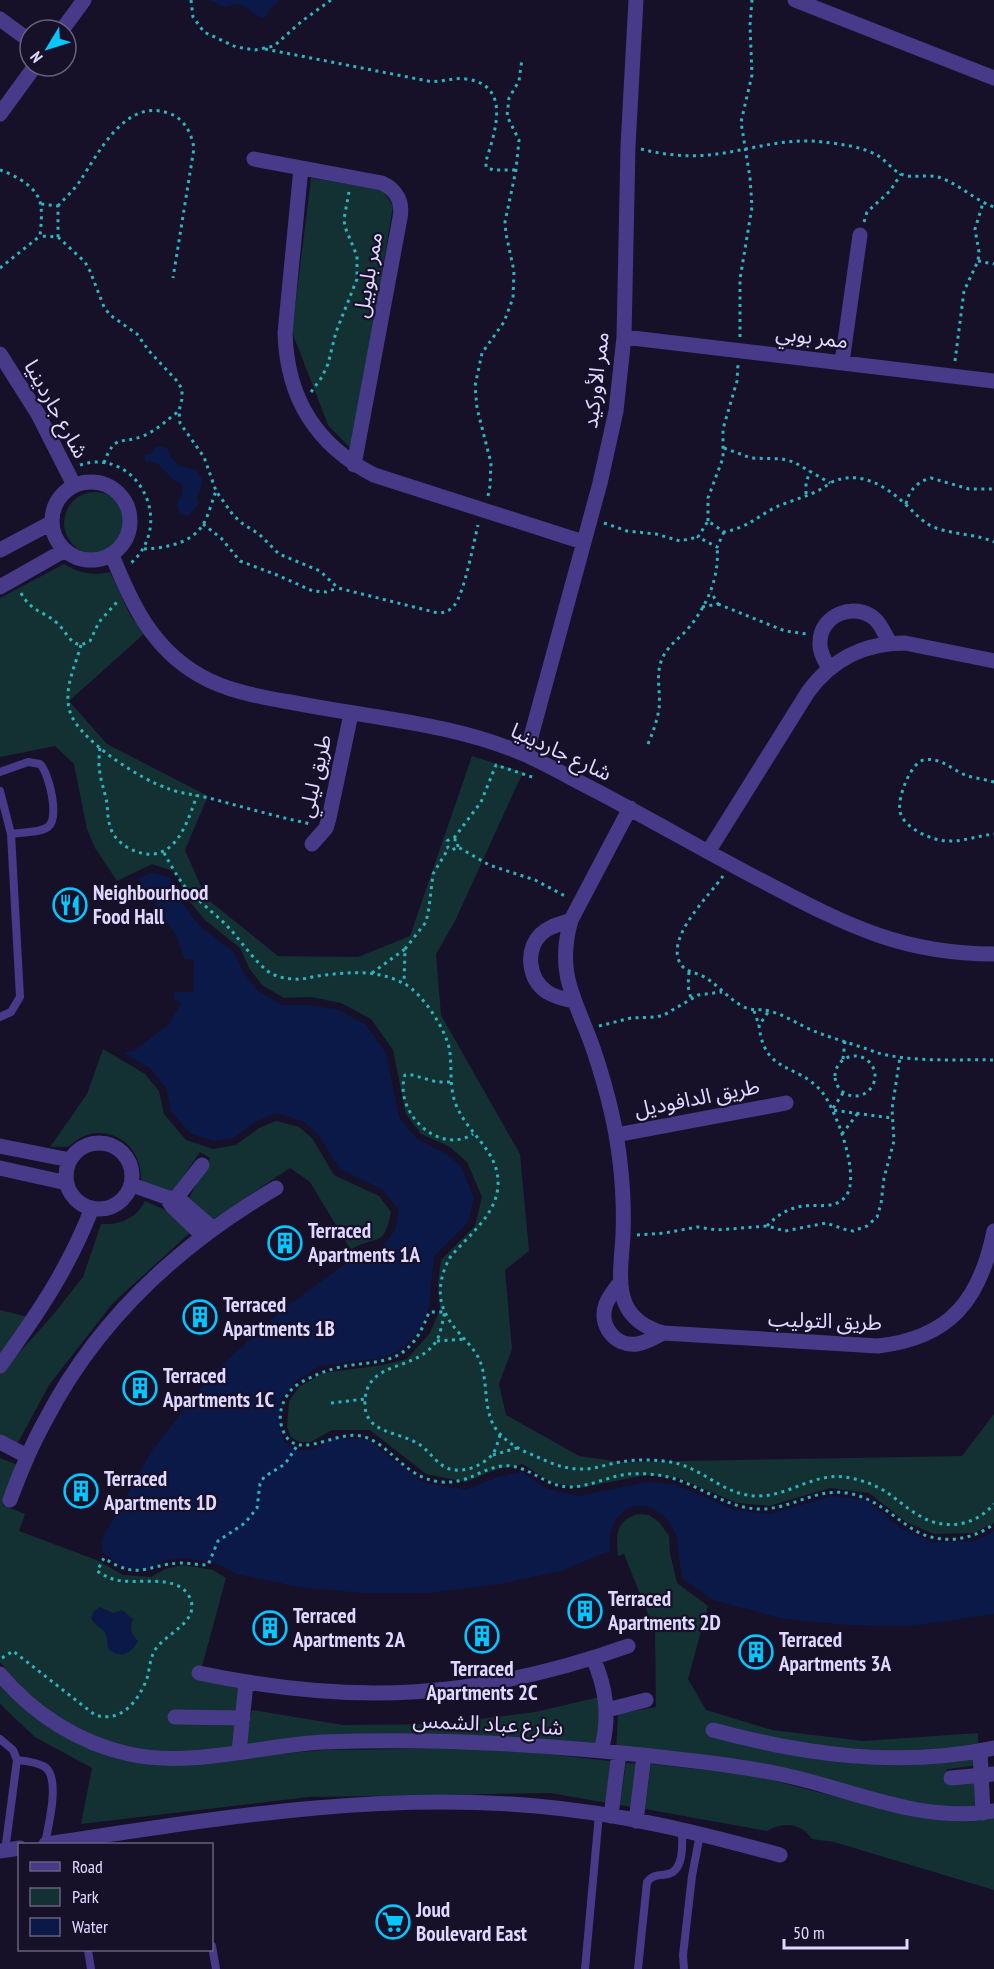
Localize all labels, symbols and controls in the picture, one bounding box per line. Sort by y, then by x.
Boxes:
north arrow [18,18,78,78]
text: N [26,48,47,67]
street label: ممر بلوبيل [347,230,388,320]
street label: ممر بوبي [774,319,850,357]
street label: ممر الأوركيد [576,330,615,430]
street label: شارع جاردينيا [17,355,95,464]
street label: شارع جاردينيا [506,716,616,788]
street label: طريق ليلي [292,732,340,821]
place label: Neighbourhood Food Hall [93,879,208,930]
restaurant icon: Neighbourhood Food Hall [52,887,88,923]
street label: طريق الدافوديل [632,1072,762,1123]
place label: Terraced Apartments 1A [307,1217,421,1268]
building icon: Terraced Apartments 1A [267,1225,303,1261]
place label: Terraced Apartments 1B [222,1291,335,1342]
building icon: Terraced Apartments 1B [182,1299,218,1335]
street label: طريق التوليب [768,1305,882,1336]
place label: Terraced Apartments 1C [162,1362,275,1413]
building icon: Terraced Apartments 1C [122,1370,158,1406]
place label: Terraced Apartments 1D [103,1465,217,1516]
building icon: Terraced Apartments 1D [63,1473,99,1509]
place label: Terraced Apartments 2D [607,1585,721,1636]
building icon: Terraced Apartments 2D [567,1593,603,1629]
place label: Terraced Apartments 2A [292,1602,406,1653]
building icon: Terraced Apartments 2A [252,1610,288,1646]
building icon: Terraced Apartments 2C [464,1618,500,1654]
place label: Terraced Apartments 3A [778,1626,892,1677]
building icon: Terraced Apartments 3A [738,1634,774,1670]
place label: Terraced Apartments 2C [425,1655,538,1706]
street label: شارع عباد الشمس [412,1706,564,1743]
legend [18,1843,213,1951]
text: Road [72,1855,103,1878]
text: Park [72,1885,99,1908]
place label: Joud Boulevard East [415,1896,527,1947]
supermarket icon: Joud Boulevard East [375,1904,411,1940]
scale bar [784,1912,907,1950]
text: Water [72,1915,108,1938]
text: 50 m [793,1921,825,1944]

